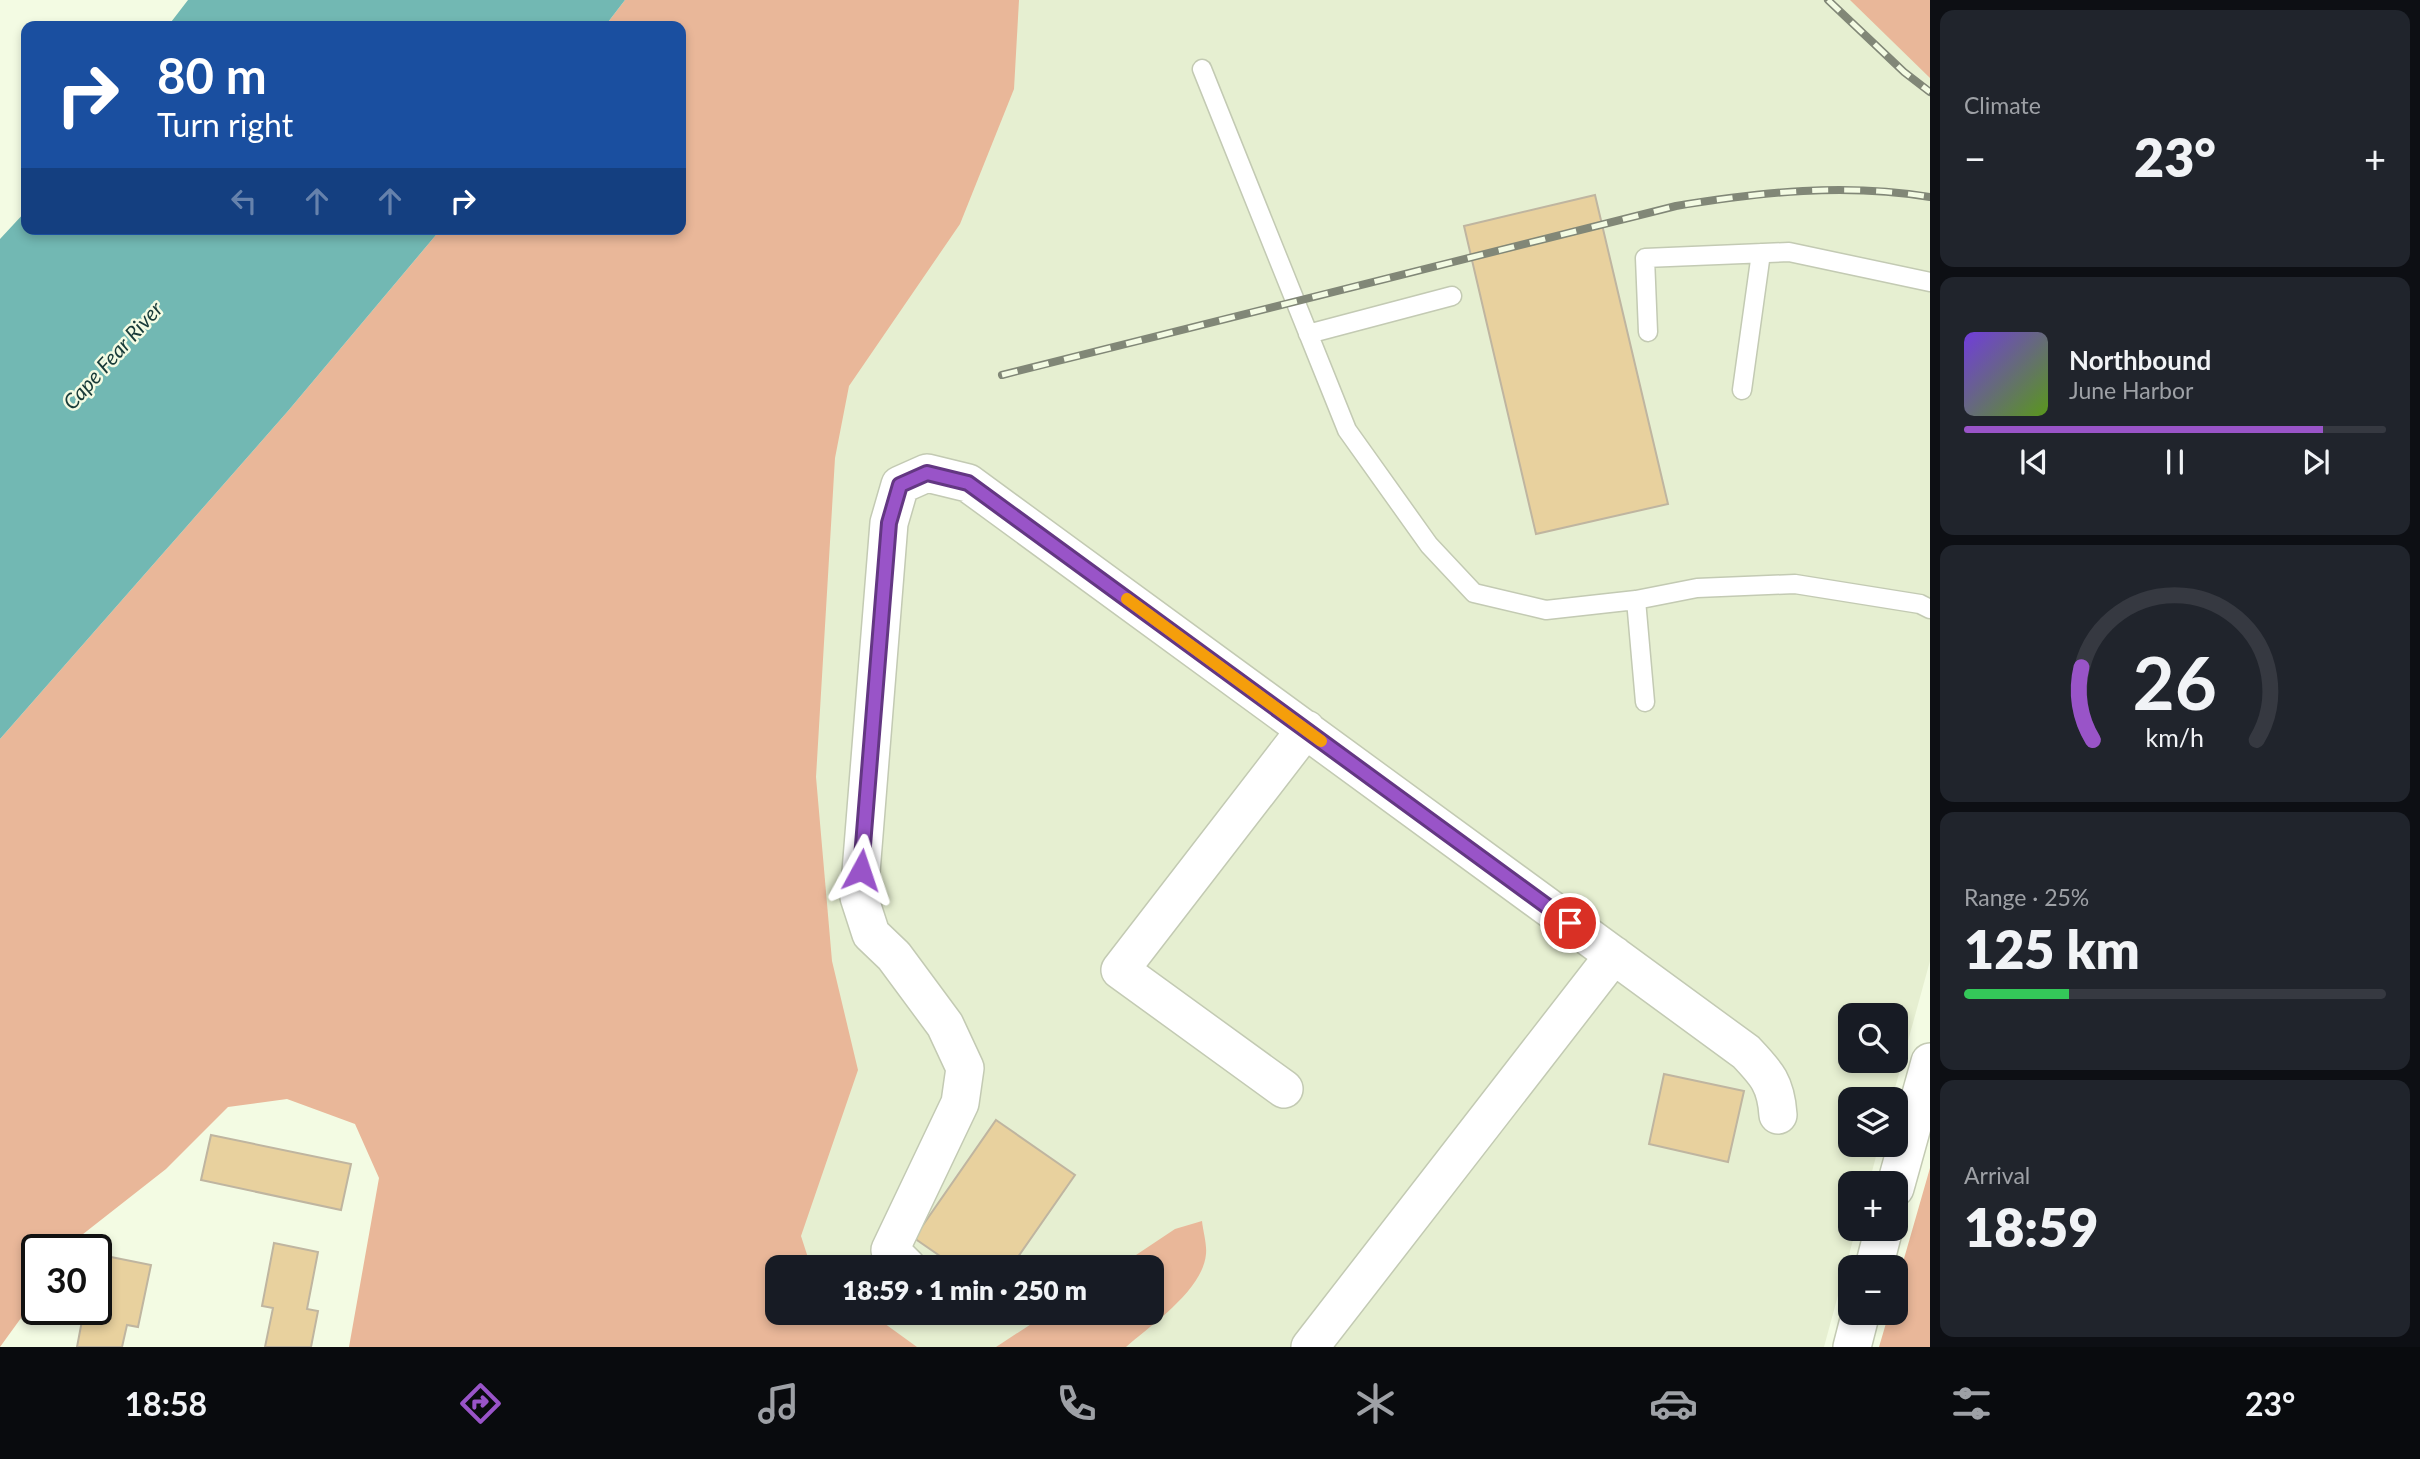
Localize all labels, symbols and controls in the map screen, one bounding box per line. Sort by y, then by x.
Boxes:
text: 80 m [157,46,267,104]
icon: right [42,49,133,140]
text: Climate [1964,91,2041,119]
text: Turn right [157,105,293,144]
text: 23° [2134,126,2216,188]
text: − [1964,135,1986,181]
text: + [2364,135,2386,181]
icon: left [225,182,263,220]
icon: ahead [298,182,336,220]
icon: ahead [371,182,409,220]
icon: right [444,182,482,220]
water label: Cape Fear River [57,295,167,414]
text: Northbound [2069,344,2211,376]
text: June Harbor [2069,376,2193,404]
icon: previous [2015,443,2053,481]
icon: pause [2156,443,2194,481]
icon: next [2297,443,2335,481]
text: 26 [2133,638,2217,726]
text: km/h [2146,721,2204,751]
position arrow [824,833,898,907]
text: Range · 25% [1964,883,2089,911]
pin [1540,893,1600,953]
icon: arrive [1551,904,1589,942]
text: 125 km [1964,918,2140,980]
map controls [1838,1003,1908,1325]
button: search [1838,1003,1908,1073]
button: layers [1838,1087,1908,1157]
text: Arrival [1964,1161,2030,1189]
button: + [1838,1171,1908,1241]
text: 18:59 [1964,1196,2098,1258]
speed limit sign: 30 [21,1234,112,1325]
button: − [1838,1255,1908,1325]
text: 18:59 · 1 min · 250 m [842,1274,1087,1306]
icon: directions [456,1379,505,1428]
icon: music [754,1379,803,1428]
icon: phone [1052,1379,1101,1428]
icon: climate [1351,1379,1400,1428]
icon: car [1649,1379,1698,1428]
icon: filters [1947,1379,1996,1428]
text: 18:58 [125,1384,207,1423]
text: 23° [2245,1384,2295,1423]

